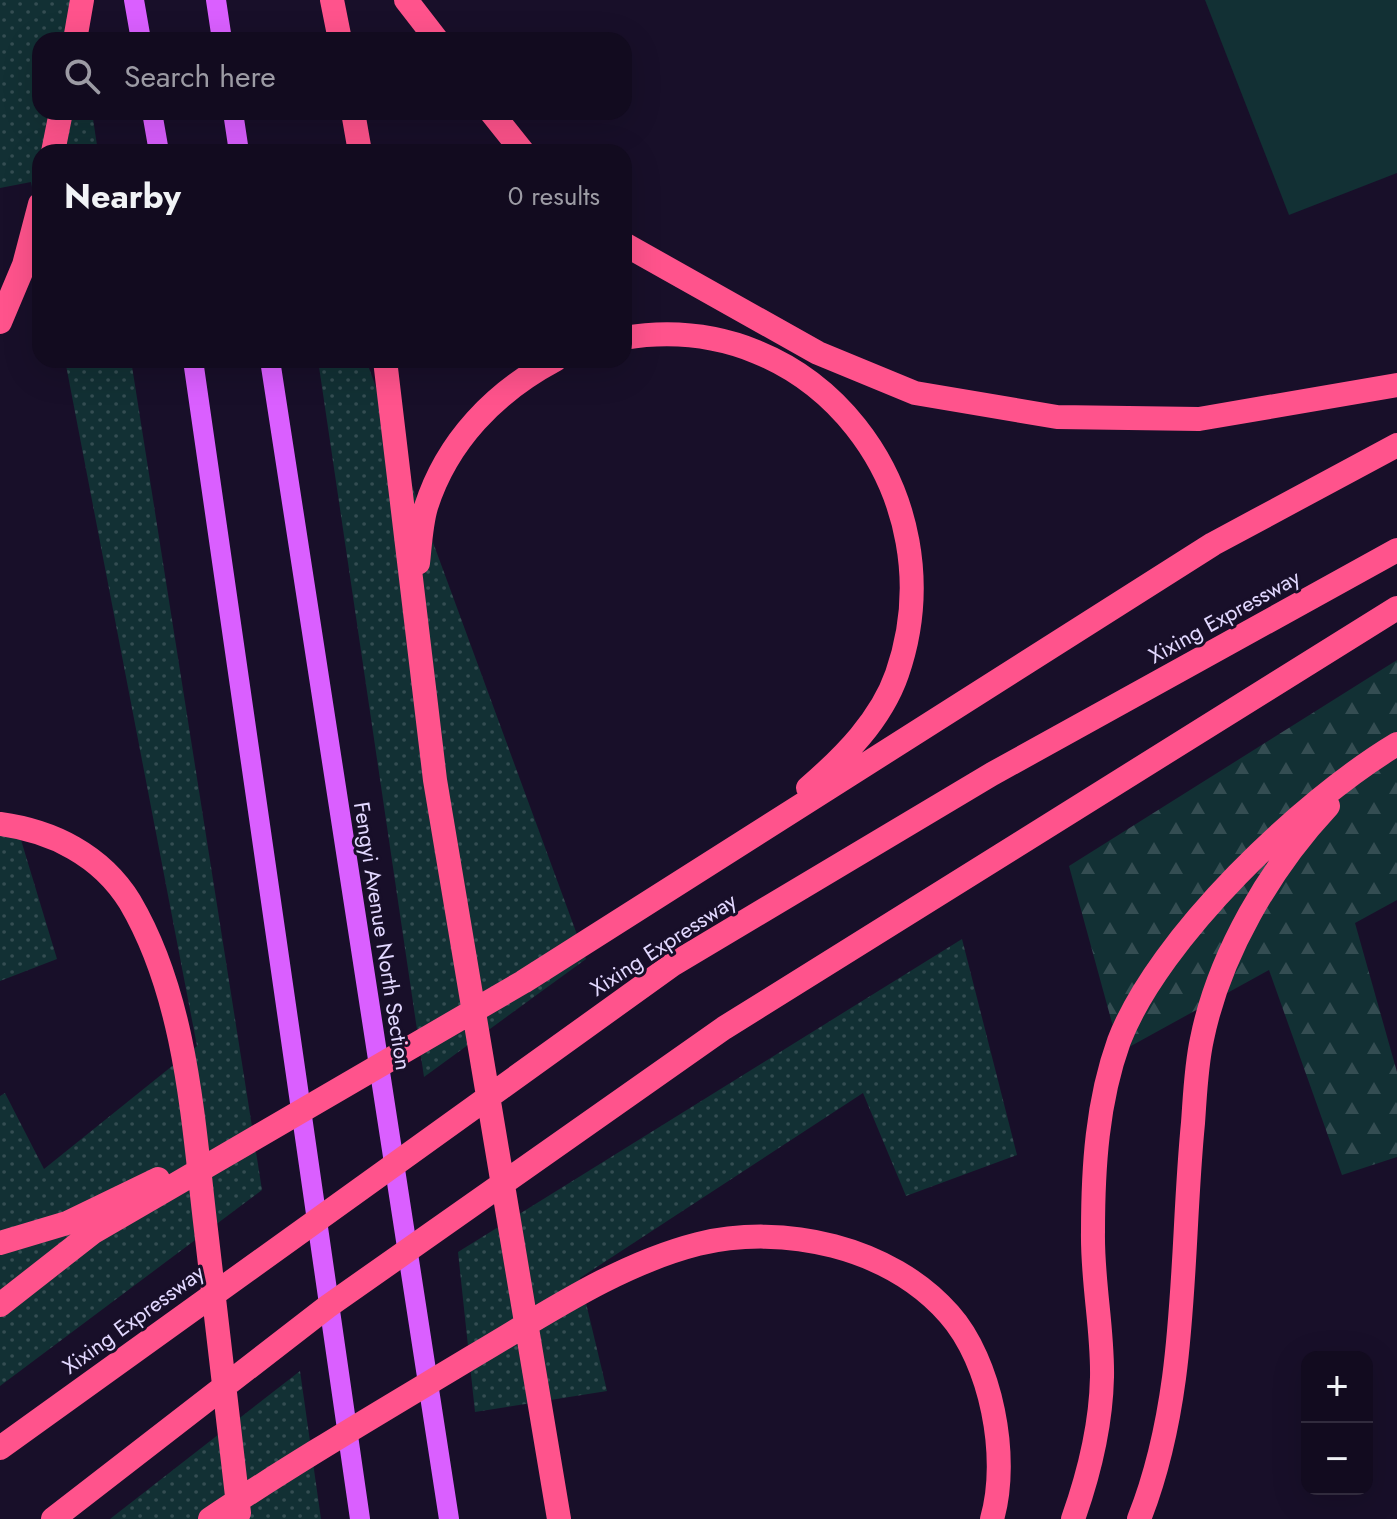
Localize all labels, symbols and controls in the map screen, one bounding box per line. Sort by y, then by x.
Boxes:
search box [32,32,632,120]
icon: search [60,54,104,98]
text: Search here [124,55,276,98]
text: Nearby [64,172,181,221]
text: 0 results [508,177,600,215]
street label: Xixing Expressway [1142,561,1306,671]
street label: Fengyi Avenue North Section [346,799,420,1073]
street label: Xixing Expressway [584,884,743,1003]
street label: Xixing Expressway [55,1256,211,1382]
map controls [1301,1351,1373,1495]
button: + [1301,1351,1373,1423]
button: − [1301,1423,1373,1495]

